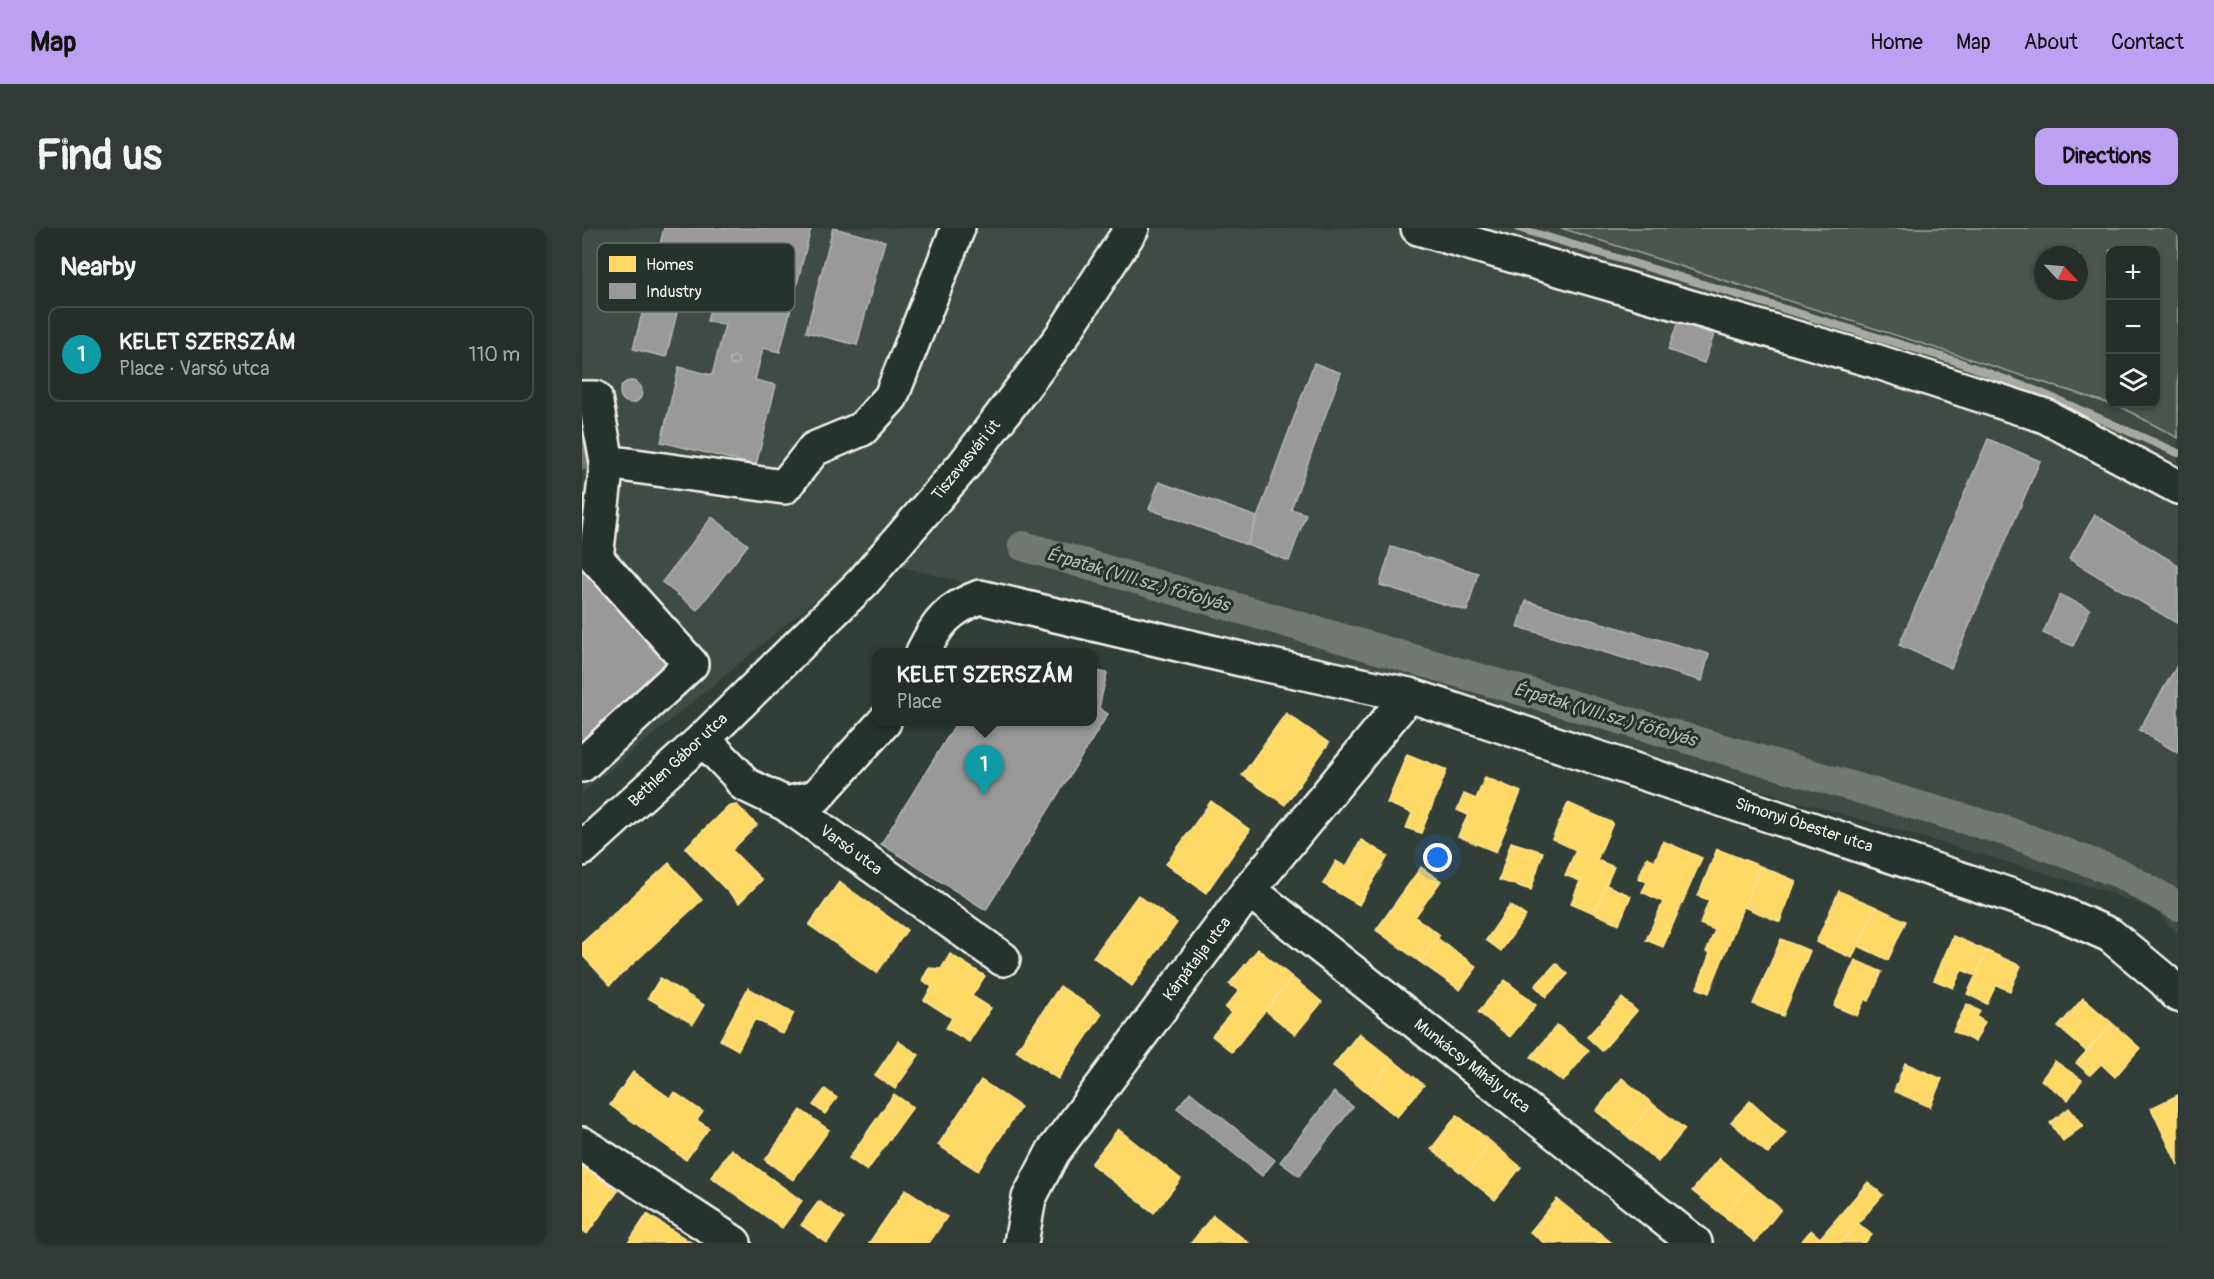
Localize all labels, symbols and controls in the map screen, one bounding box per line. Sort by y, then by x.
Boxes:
text: Map [30,25,76,60]
text: Home [1870,29,1923,56]
text: Map [1956,29,1991,56]
text: About [2024,29,2078,56]
text: Contact [2111,29,2184,56]
button: Directions [2035,128,2178,185]
text: Find us [36,130,162,182]
legend [597,243,795,312]
north arrow [2034,246,2088,300]
map controls [2106,246,2160,408]
button: + [2106,246,2160,300]
text: Nearby [60,251,136,283]
text: Homes [646,255,694,275]
text: Industry [646,282,702,302]
button: − [2106,300,2160,354]
text: KELET SZERSZÁM [119,328,295,356]
text: 1 [78,342,85,367]
text: 110 m [469,342,520,367]
button: layers [2106,354,2160,408]
text: Place · Varsó utca [119,356,269,381]
street label: Tiszavasvári út [927,415,1005,504]
water label: Érpatak (VIII.sz.) főfolyás [1044,543,1234,618]
popup [872,648,1097,726]
text: KELET SZERSZÁM [896,661,1073,689]
water label: Érpatak (VIII.sz.) főfolyás [1511,678,1701,753]
text: Place [896,689,942,714]
street label: Bethlen Gábor utca [624,709,732,811]
pin: 1 [964,746,1004,795]
street label: Simonyi Óbester utca [1733,792,1876,857]
street label: Varsó utca [816,821,886,879]
your location [1423,843,1452,872]
street label: Kárpátalja utca [1159,913,1235,1005]
street label: Munkácsy Mihály utca [1410,1014,1534,1118]

